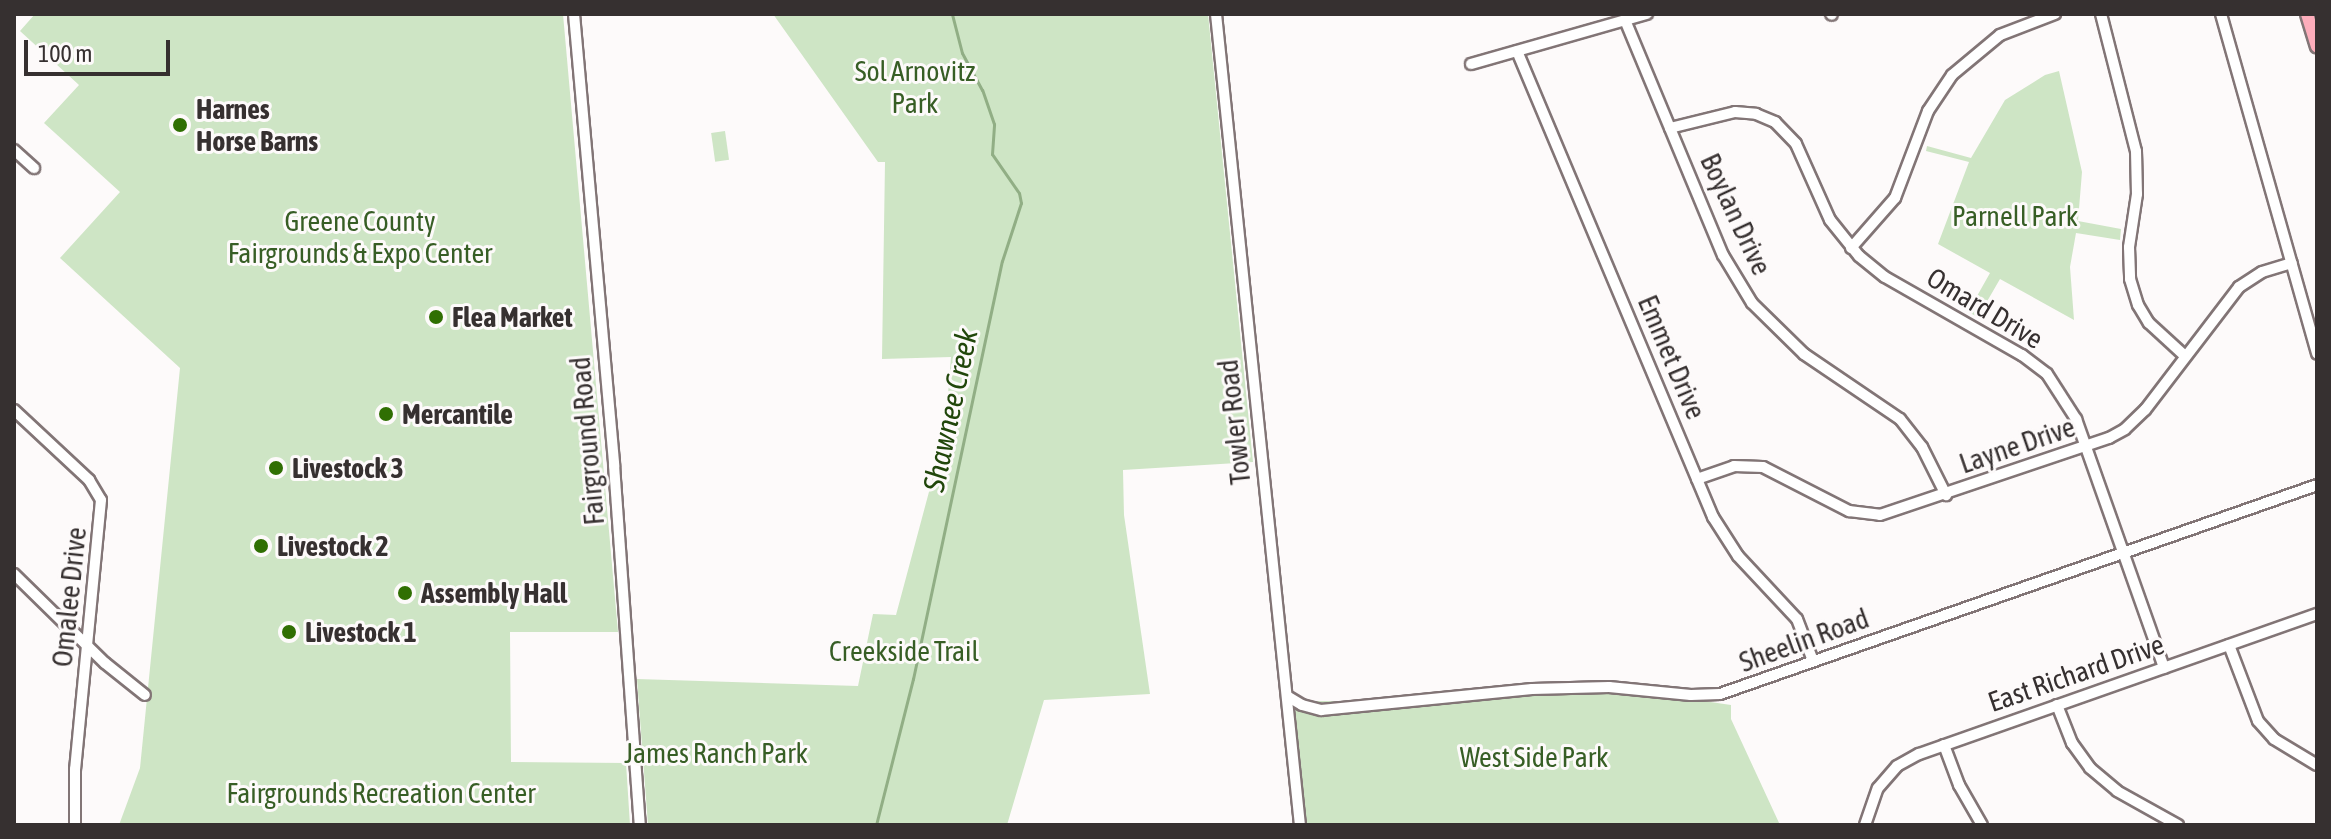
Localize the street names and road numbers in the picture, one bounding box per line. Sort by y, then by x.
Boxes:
street label: Boylan Drive [1693,148,1779,280]
street label: Omard Drive [1921,260,2049,356]
street label: Emmet Drive [1631,290,1713,424]
street label: Fairground Road [563,355,611,527]
street label: Towler Road [1211,358,1257,486]
street label: Layne Drive [1955,410,2079,480]
street label: Omalee Drive [45,526,93,668]
street label: Sheelin Road [1735,601,1873,679]
street label: East Richard Drive [1984,627,2168,719]

